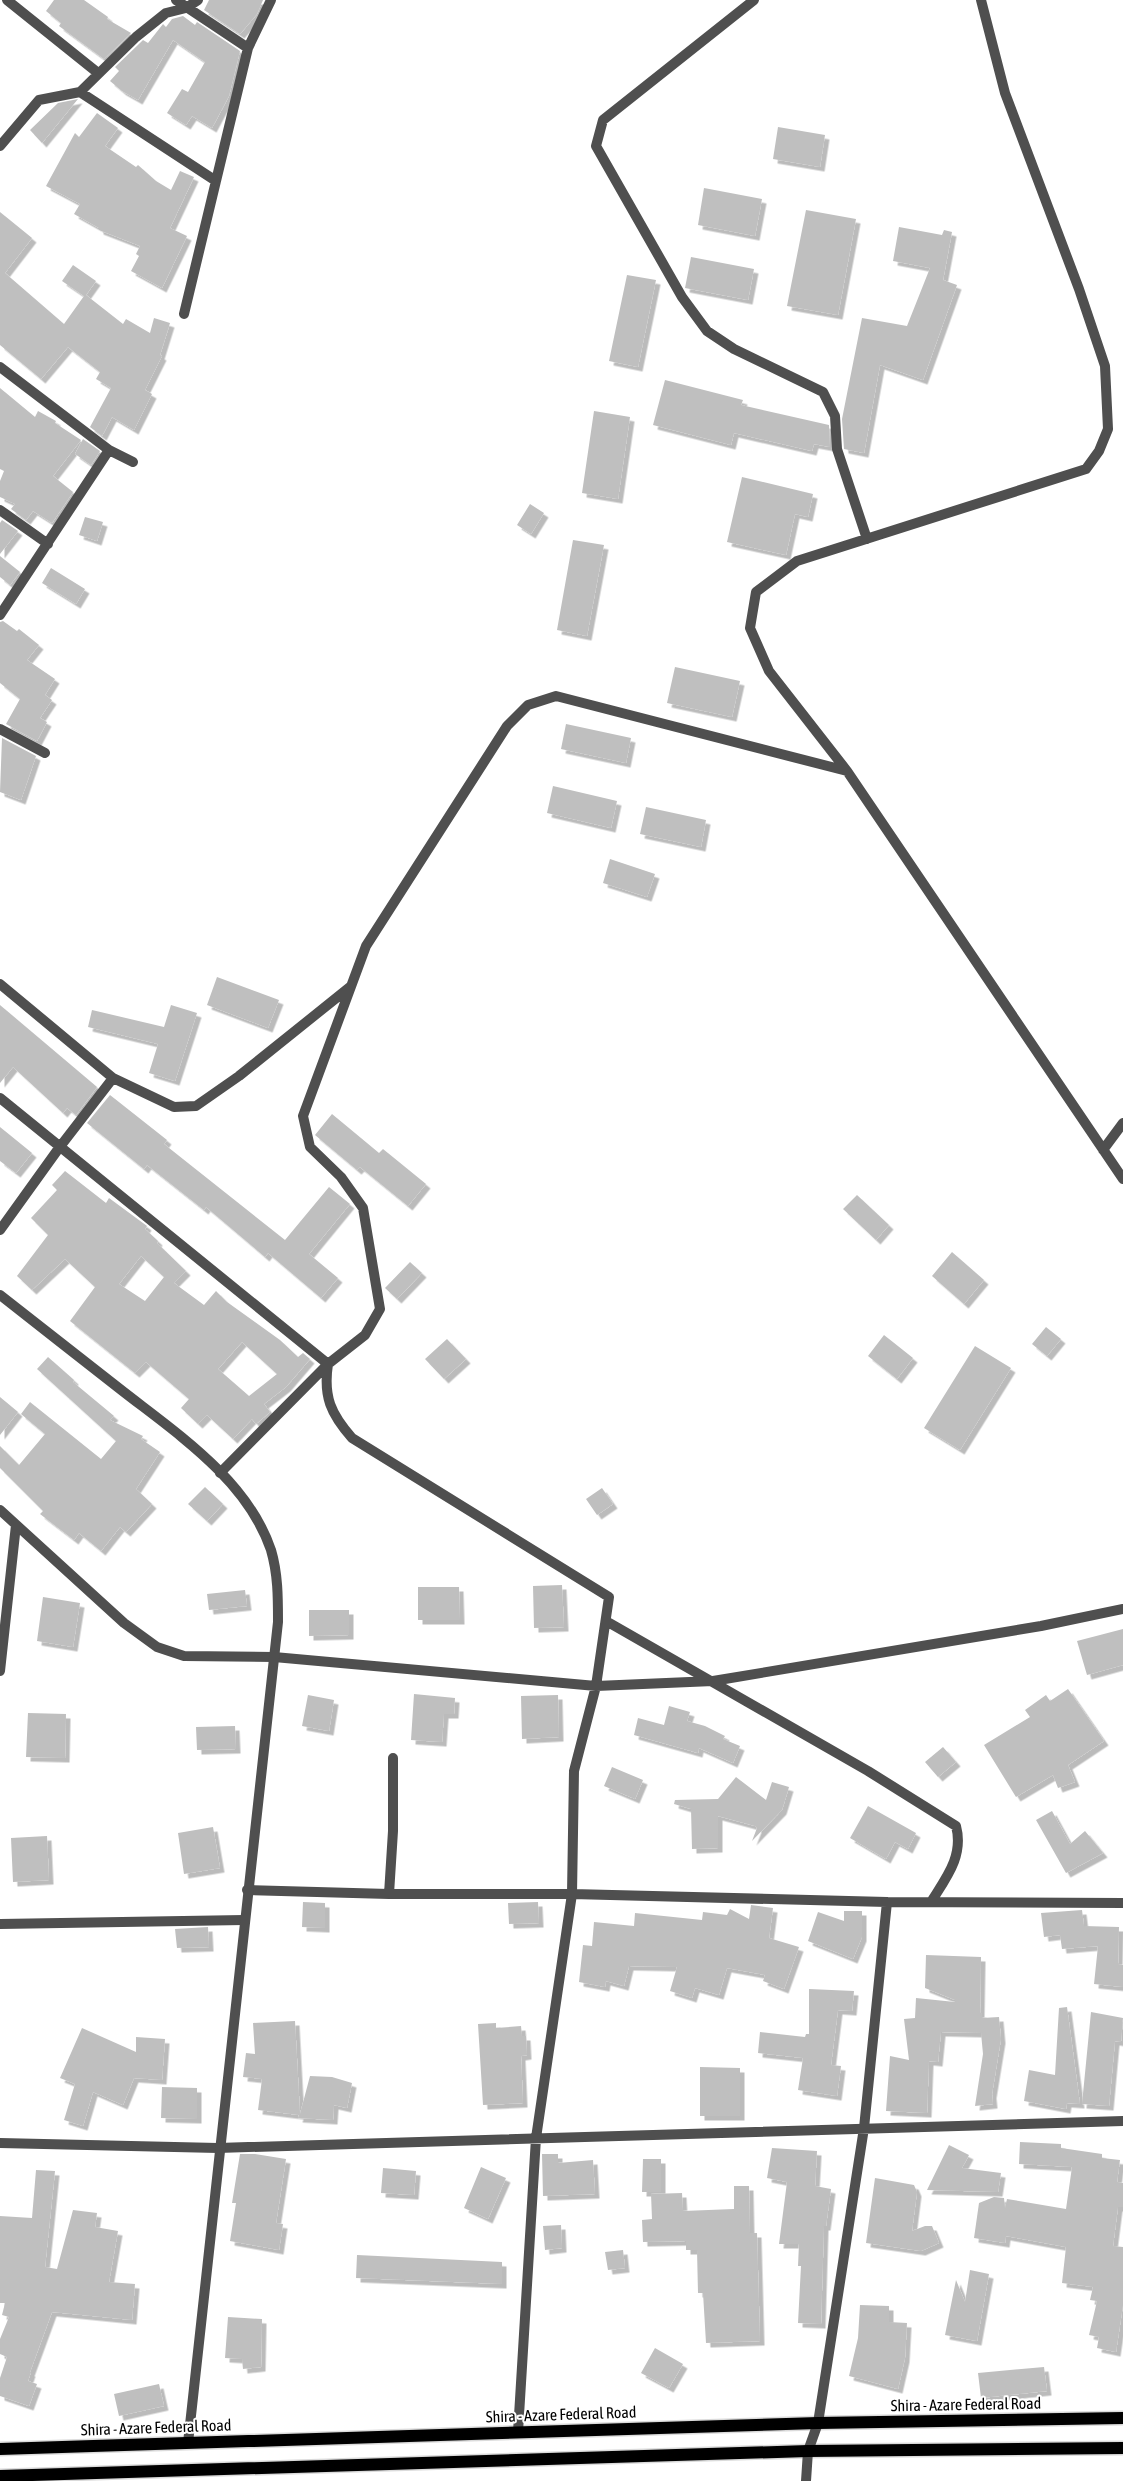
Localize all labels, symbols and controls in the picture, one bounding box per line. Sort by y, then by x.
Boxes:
street label: Shira - Azare Federal Road [891,2394,1041,2414]
street label: Shira - Azare Federal Road [485,2402,637,2426]
street label: Shira - Azare Federal Road [80,2415,232,2439]

